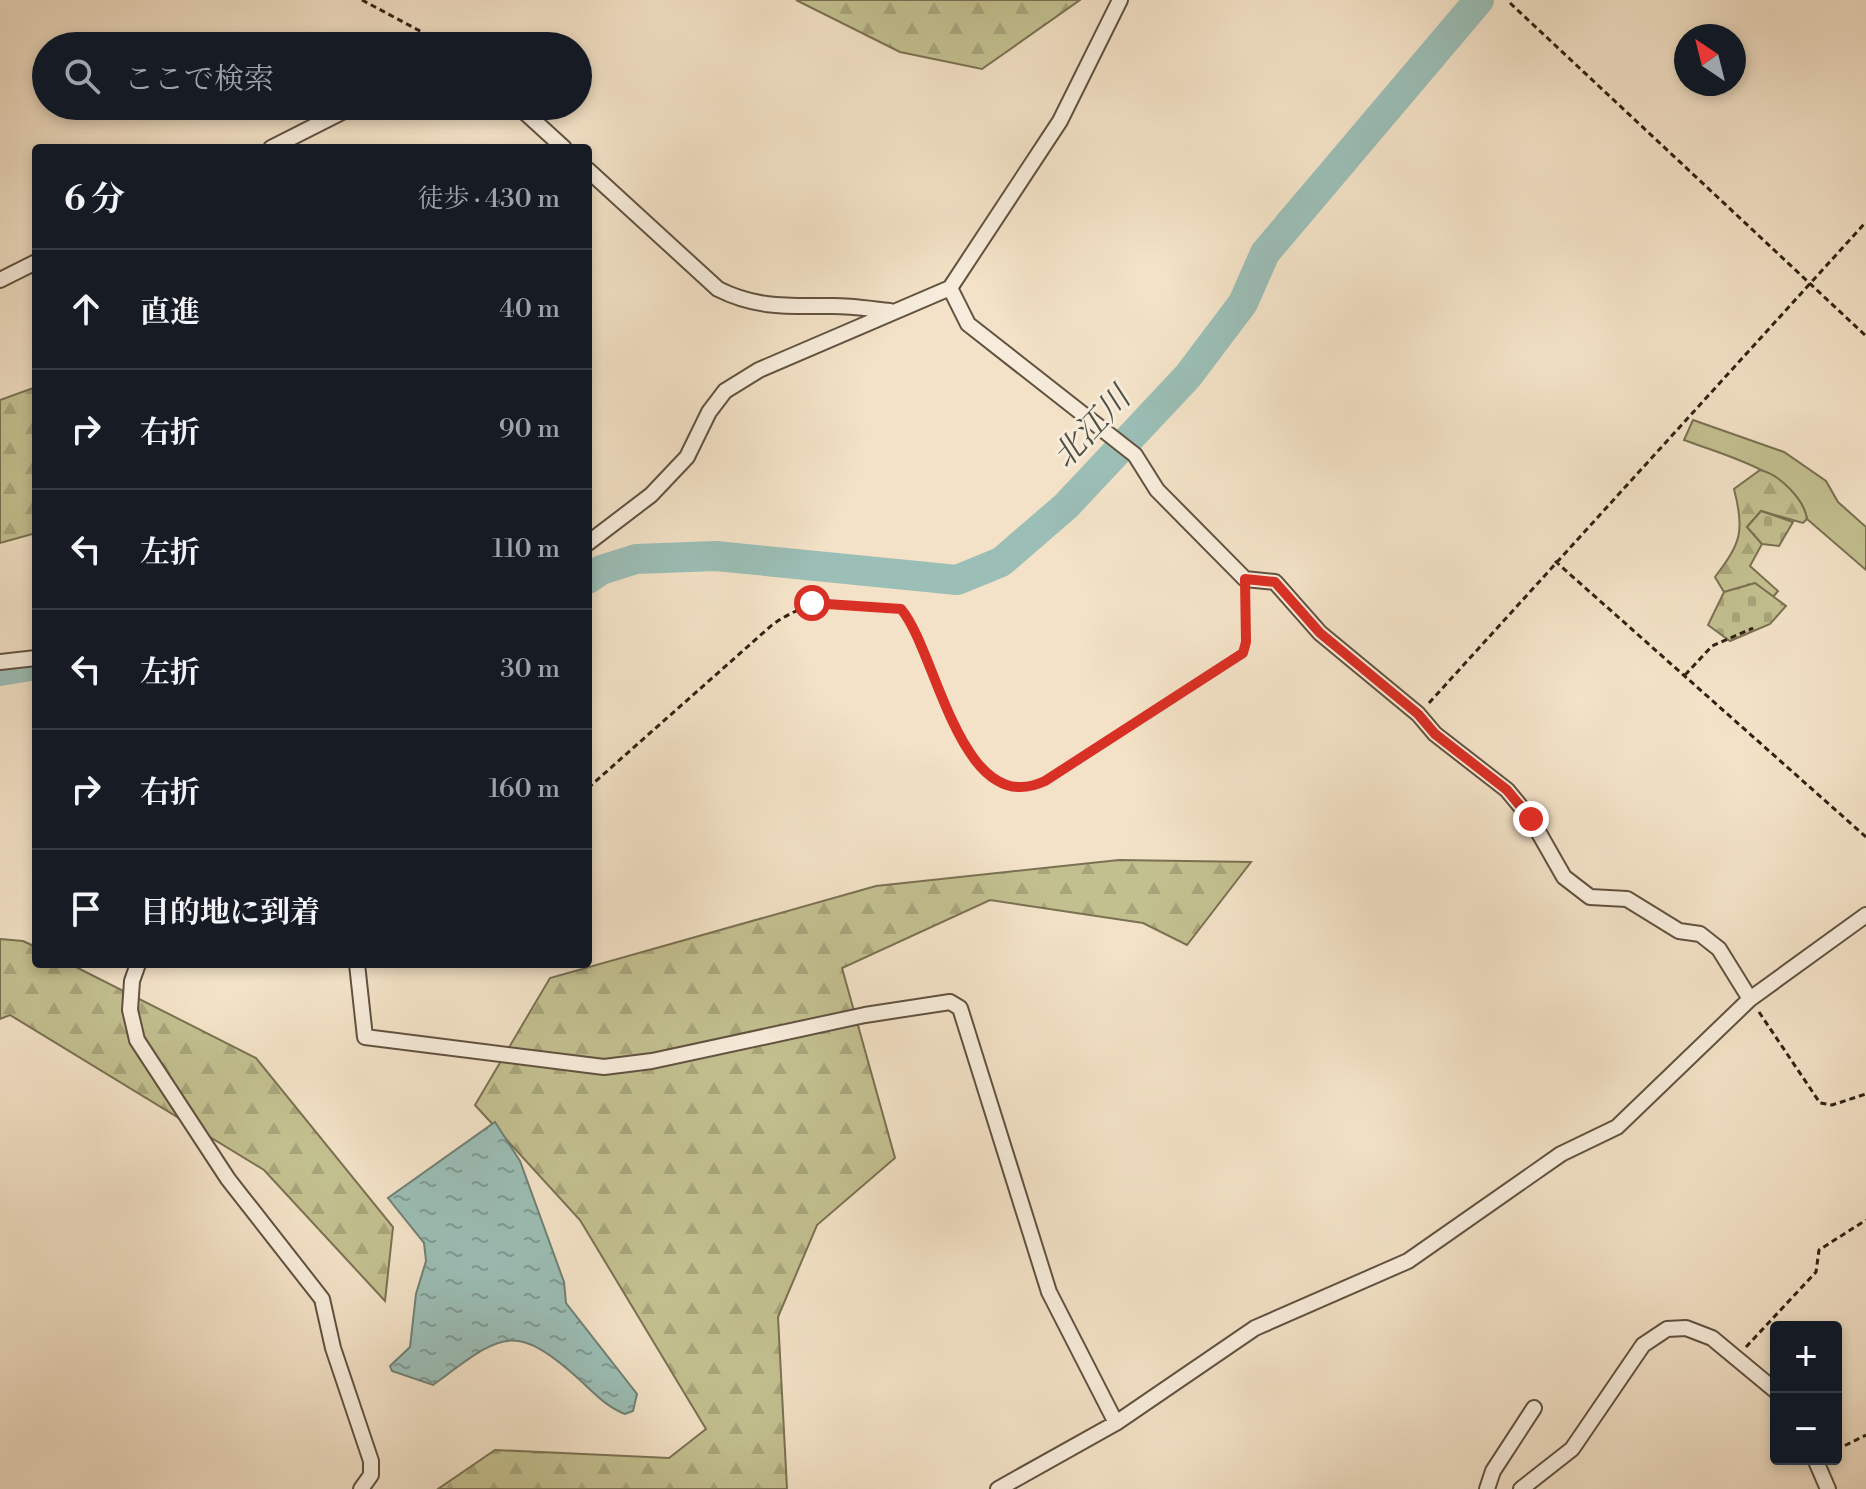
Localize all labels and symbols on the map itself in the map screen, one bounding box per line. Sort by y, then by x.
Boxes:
north arrow [1674,24,1746,96]
water label: 北江川 [1044,377,1141,476]
route start [794,585,830,621]
route end [1513,801,1549,837]

